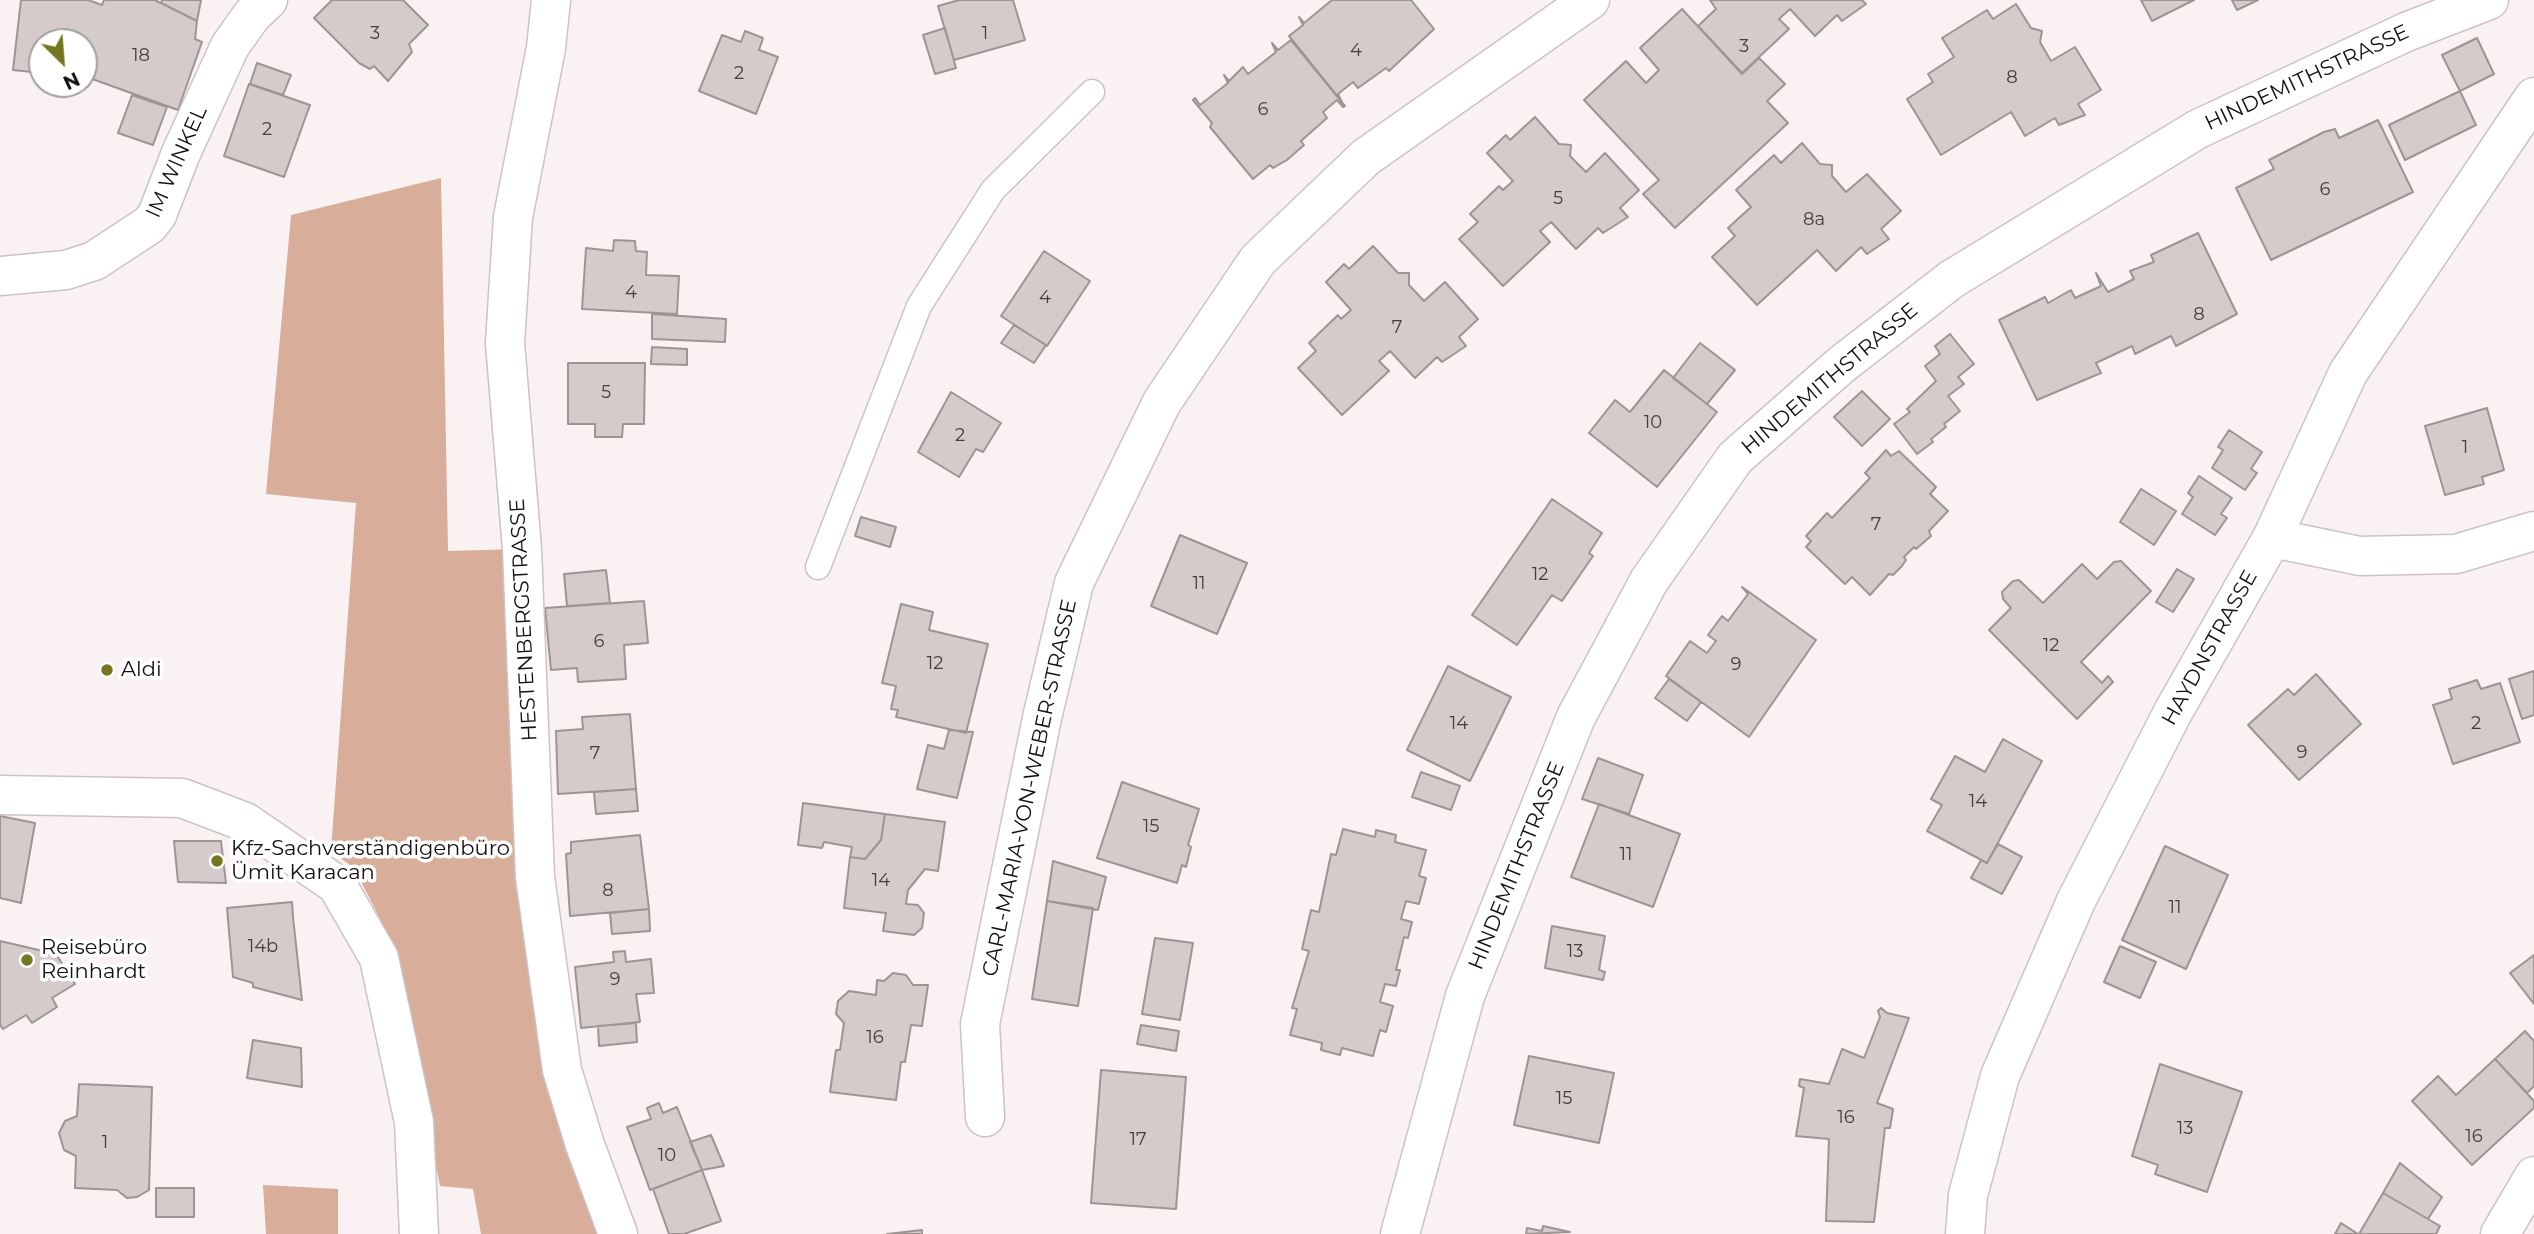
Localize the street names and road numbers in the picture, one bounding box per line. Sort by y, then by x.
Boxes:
street label: HINDEMITHSTRASSE [2201,20,2413,136]
street label: IM WINKEL [141,102,213,222]
street label: HINDEMITHSTRASSE [1737,298,1923,460]
street label: HESTENBERGSTRASSE [505,498,543,742]
street label: HAYDNSTRASSE [2157,566,2263,730]
street label: CARL-MARIA-VON-WEBER-STRASSE [978,597,1082,979]
street label: HINDEMITHSTRASSE [1464,758,1570,974]

